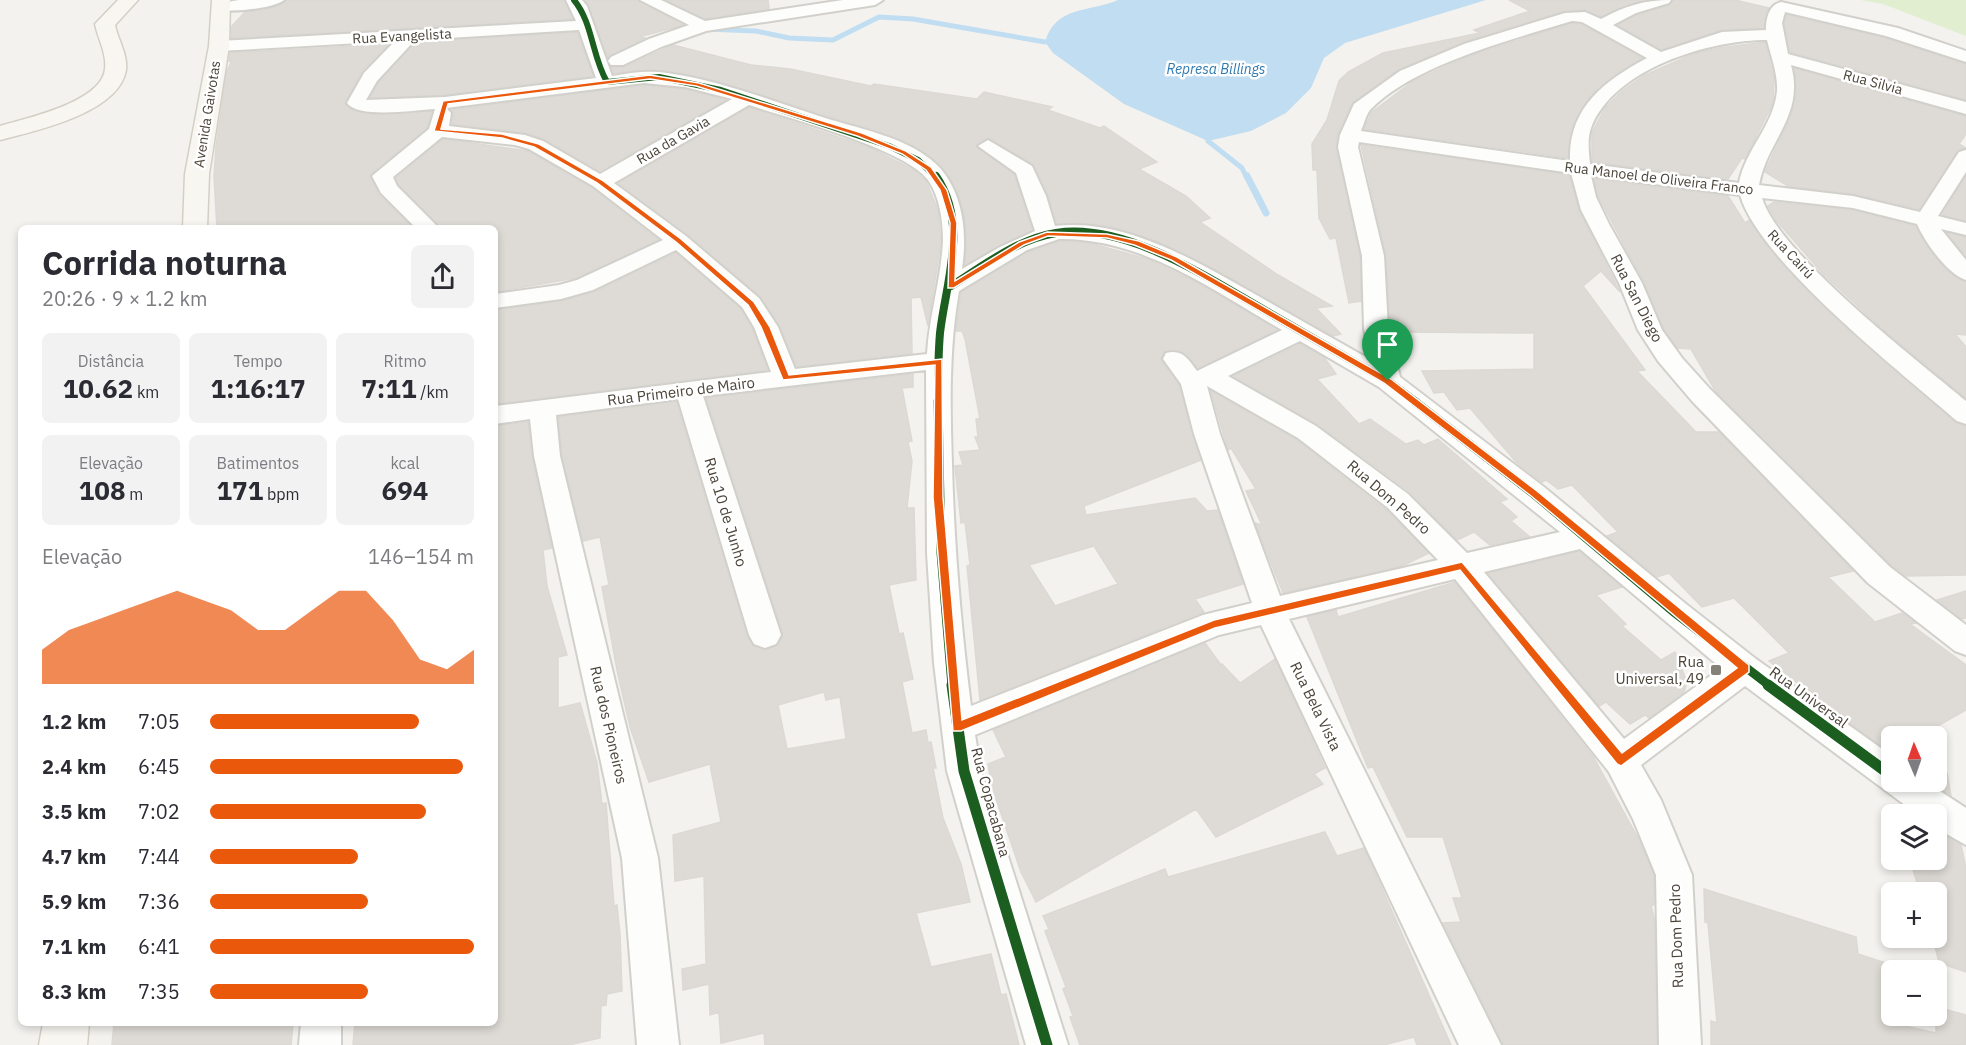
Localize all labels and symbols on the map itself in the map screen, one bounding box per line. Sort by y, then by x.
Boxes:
street label: Rua Evangelista [352,24,453,48]
street label: Avenida Gaivotas [190,59,224,169]
water label: Represa Billings [1167,60,1266,78]
street label: Rua Silvia [1841,65,1905,99]
street label: Rua da Gavia [633,112,713,168]
street label: Rua Manoel de Oliveira Franco [1564,157,1755,199]
street label: Rua Cairú [1764,226,1818,282]
street label: Rua San Diego [1607,251,1667,345]
pin [1362,319,1413,381]
street label: Rua Primeiro de Mairo [606,373,756,409]
street label: Rua 10 de Junho [700,455,752,569]
street label: Rua Dom Pedro [1343,456,1435,538]
place label: Rua Universal, 49 [1615,652,1704,688]
street label: Rua Bela Vista [1286,658,1346,754]
street label: Rua Universal [1766,662,1852,732]
marker: Rua Universal, 49 [1709,663,1723,677]
street label: Rua dos Pioneiros [586,664,632,786]
north arrow [1881,726,1947,792]
street label: Rua Copacabana [967,745,1015,859]
street label: Rua Dom Pedro [1665,884,1687,988]

